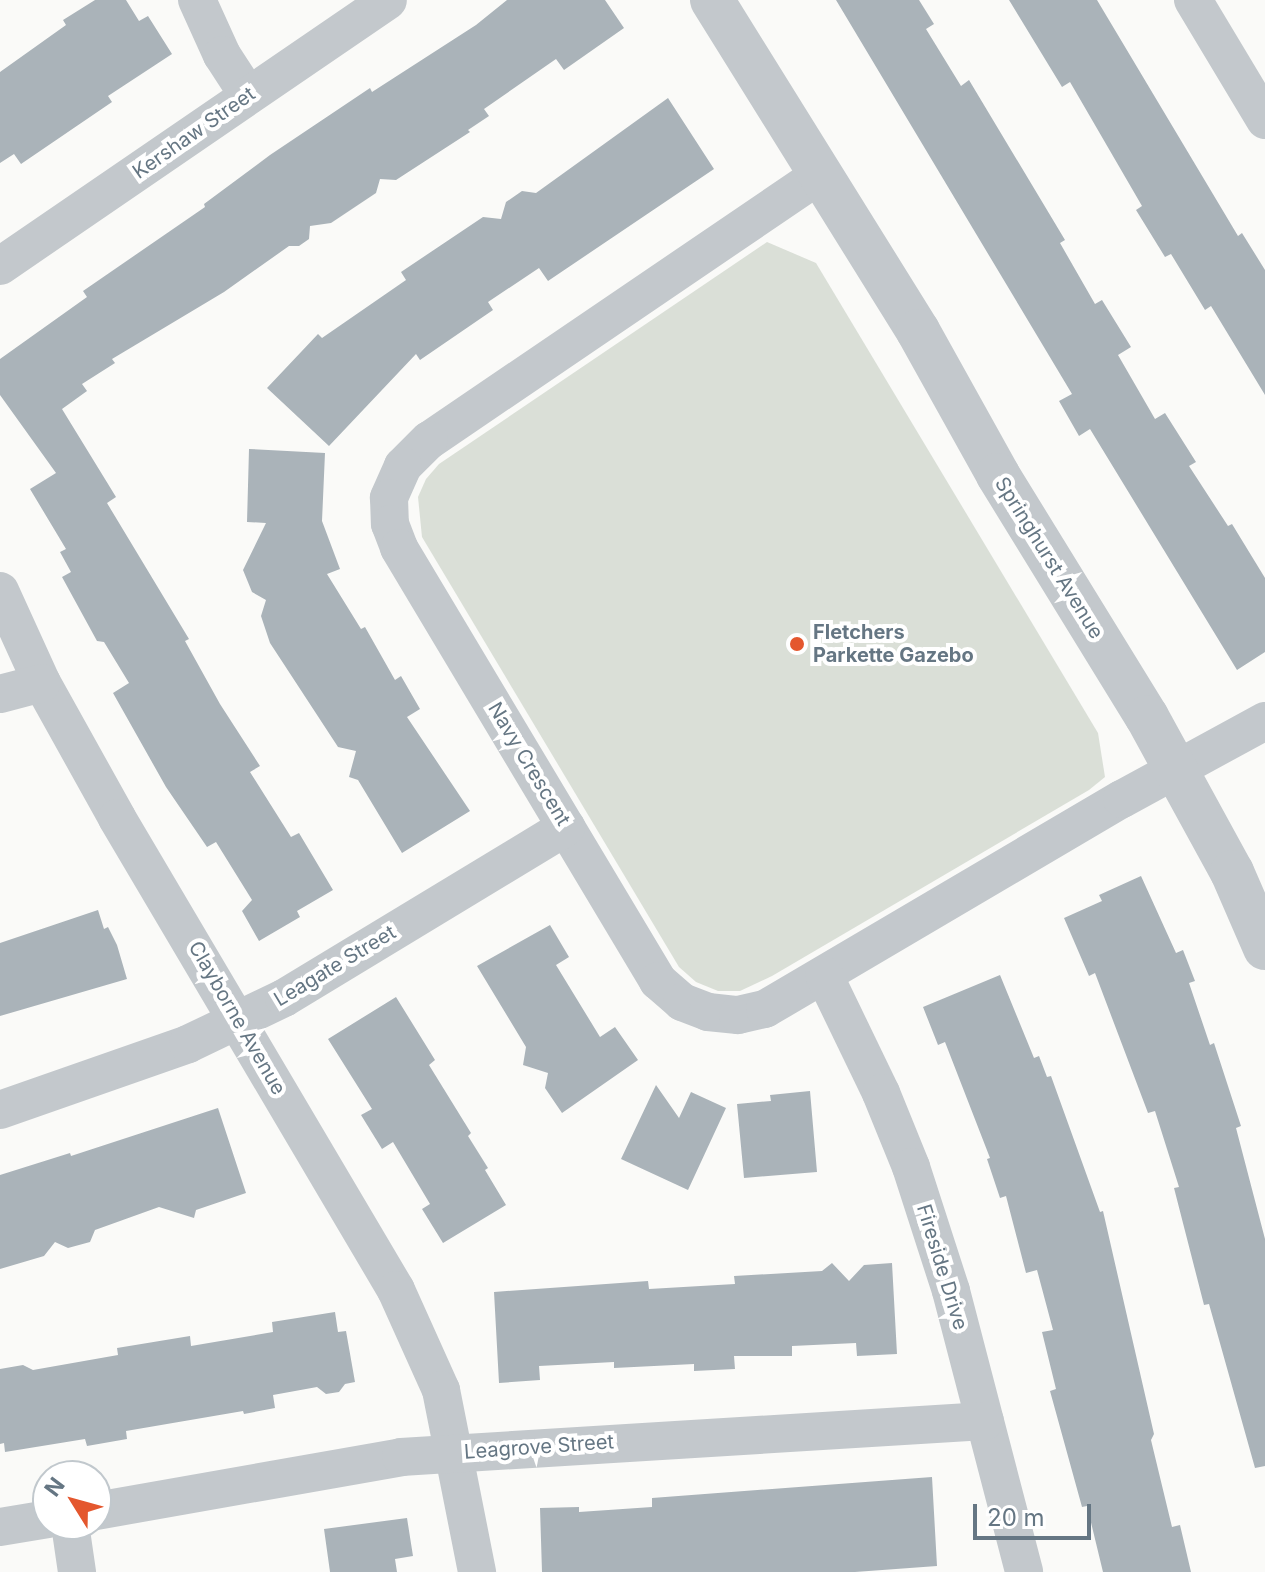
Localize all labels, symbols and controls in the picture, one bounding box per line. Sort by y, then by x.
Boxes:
street label: Kershaw Street [128,82,260,184]
street label: Springhurst Avenue [990,473,1108,643]
place label: Fletchers Parkette Gazebo [813,620,974,667]
marker: Fletchers Parkette Gazebo [788,635,806,653]
street label: Navy Crescent [483,698,575,830]
street label: Leagate Street [270,920,400,1012]
street label: Clayborne Avenue [183,937,291,1099]
street label: Fireside Drive [912,1201,972,1333]
street label: Leagrove Street [463,1430,615,1464]
north arrow [32,1460,112,1540]
text: N [39,1472,70,1501]
scale bar [977,1488,1095,1538]
text: 20 m [987,1503,1045,1532]

